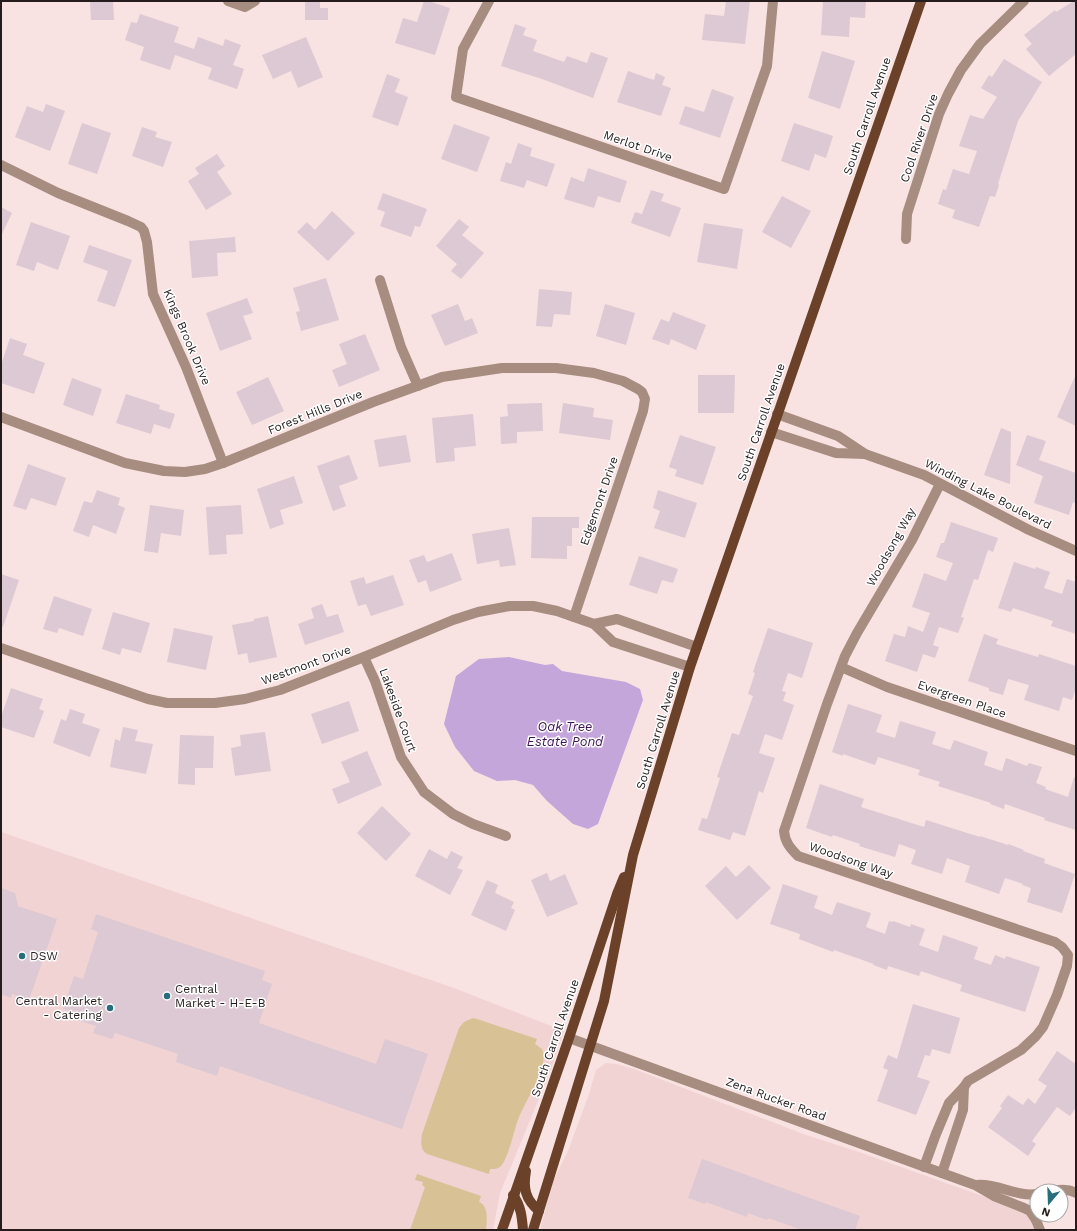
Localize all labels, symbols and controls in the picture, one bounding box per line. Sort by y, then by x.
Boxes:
street label: South Carroll Avenue [840,55,894,177]
street label: Cool River Drive [897,92,941,184]
street label: Merlot Drive [602,128,674,164]
street label: Kings Brook Drive [160,287,214,387]
street label: South Carroll Avenue [734,361,788,483]
street label: Forest Hills Drive [266,387,364,437]
street label: Edgemont Drive [577,455,621,547]
street label: Winding Lake Boulevard [922,456,1054,532]
street label: Woodsong Way [864,504,919,589]
street label: Westmont Drive [259,642,353,688]
street label: Lakeside Court [376,666,420,754]
street label: South Carroll Avenue [633,669,683,791]
street label: Evergreen Place [916,677,1008,721]
water label: Oak Tree Estate Pond [527,719,604,749]
street label: Woodsong Way [807,839,896,881]
place label: DSW [30,949,58,963]
marker: DSW [17,951,27,961]
street label: South Carroll Avenue [528,977,582,1099]
place label: Central Market - H-E-B [175,982,266,1010]
marker: Central Market - H-E-B [162,991,172,1001]
place label: Central Market - Catering [15,994,103,1022]
marker: Central Market - Catering [105,1003,115,1013]
street label: Zena Rucker Road [724,1074,828,1124]
north arrow [1029,1183,1069,1223]
text: N [1040,1205,1052,1219]

